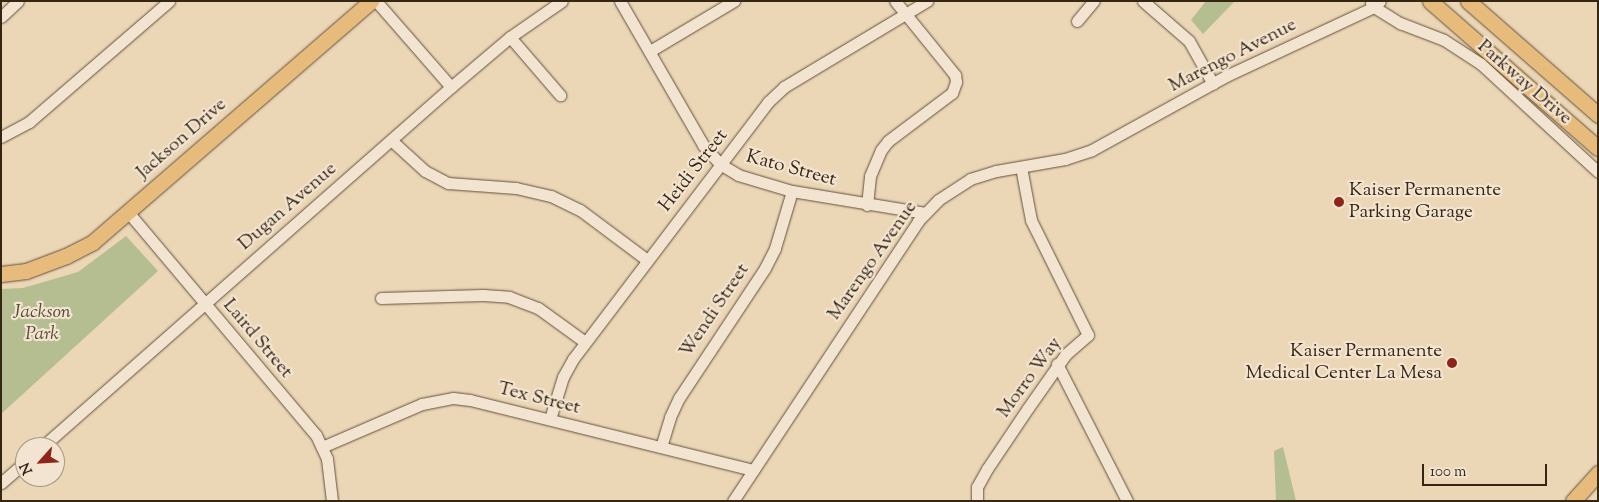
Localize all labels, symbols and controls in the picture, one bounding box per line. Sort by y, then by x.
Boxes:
street label: Marengo Avenue [1165,14,1301,98]
street label: Parkway Drive [1472,36,1576,130]
street label: Jackson Drive [132,94,232,184]
street label: Heidi Street [655,125,733,217]
street label: Kato Street [743,146,839,192]
street label: Dugan Avenue [234,158,342,256]
place label: Kaiser Permanente Parking Garage [1349,180,1501,224]
marker: Kaiser Permanente Parking Garage [1333,196,1345,208]
street label: Marengo Avenue [823,197,923,325]
street label: Wendi Street [675,260,755,362]
street label: Laird Street [217,295,297,383]
park label: Jackson Park [13,302,71,346]
street label: Morro Way [993,333,1067,423]
place label: Kaiser Permanente Medical Center La Mesa [1246,341,1442,385]
marker: Kaiser Permanente Medical Center La Mesa [1446,357,1458,369]
street label: Tex Street [496,378,582,420]
north arrow [15,437,65,487]
scale bar [1424,454,1549,486]
text: N [16,459,39,478]
text: 100 m [1430,462,1466,483]

